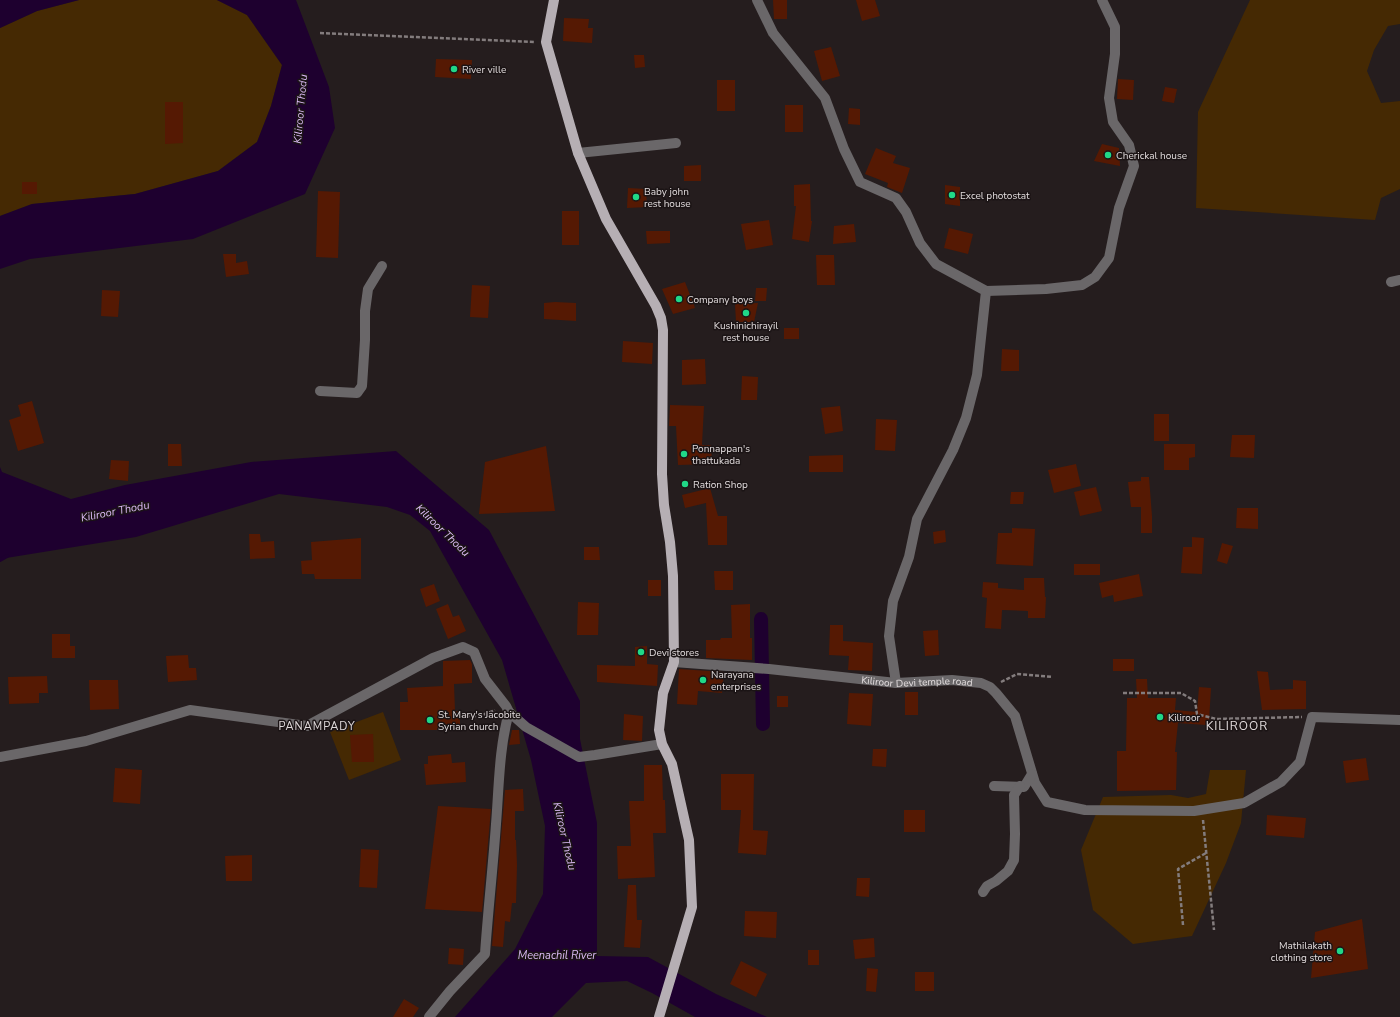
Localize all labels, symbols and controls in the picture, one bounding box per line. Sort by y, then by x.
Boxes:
place label: River ville [462,63,506,77]
marker: River ville [449,64,459,74]
water label: Kiliroor Thodu [290,74,311,144]
place label: Cherickal house [1116,149,1187,163]
marker: Cherickal house [1103,150,1113,160]
place label: Baby john rest house [644,185,691,211]
place label: Excel photostat [960,189,1030,203]
marker: Excel photostat [947,190,957,200]
marker: Baby john rest house [631,192,641,202]
place label: Company boys [687,293,753,307]
marker: Company boys [674,294,684,304]
marker: Kushinichirayil rest house [741,308,751,318]
place label: Kushinichirayil rest house [714,319,778,345]
place label: Ponnappan's thattukada [692,442,750,468]
marker: Ponnappan's thattukada [679,449,689,459]
place label: Ration Shop [693,478,748,492]
marker: Ration Shop [680,479,690,489]
water label: Kiliroor Thodu [79,497,151,526]
water label: Kiliroor Thodu [412,501,473,560]
place label: Devi stores [649,646,699,660]
marker: Devi stores [636,647,646,657]
place label: Narayana enterprises [711,668,761,694]
street label: Kiliroor Devi temple road [860,673,973,691]
marker: Narayana enterprises [698,675,708,685]
place label: St. Mary's Jacobite Syrian church [438,708,521,734]
place label: Kiliroor [1168,711,1200,725]
marker: Kiliroor [1155,712,1165,722]
marker: St. Mary's Jacobite Syrian church [425,715,435,725]
district label: KILIROOR [1206,718,1268,734]
district label: PANAMPADY [278,719,356,734]
water label: Kiliroor Thodu [549,800,580,872]
place label: Mathilakath clothing store [1271,939,1332,965]
marker: Mathilakath clothing store [1335,946,1345,956]
water label: Meenachil River [518,948,597,963]

